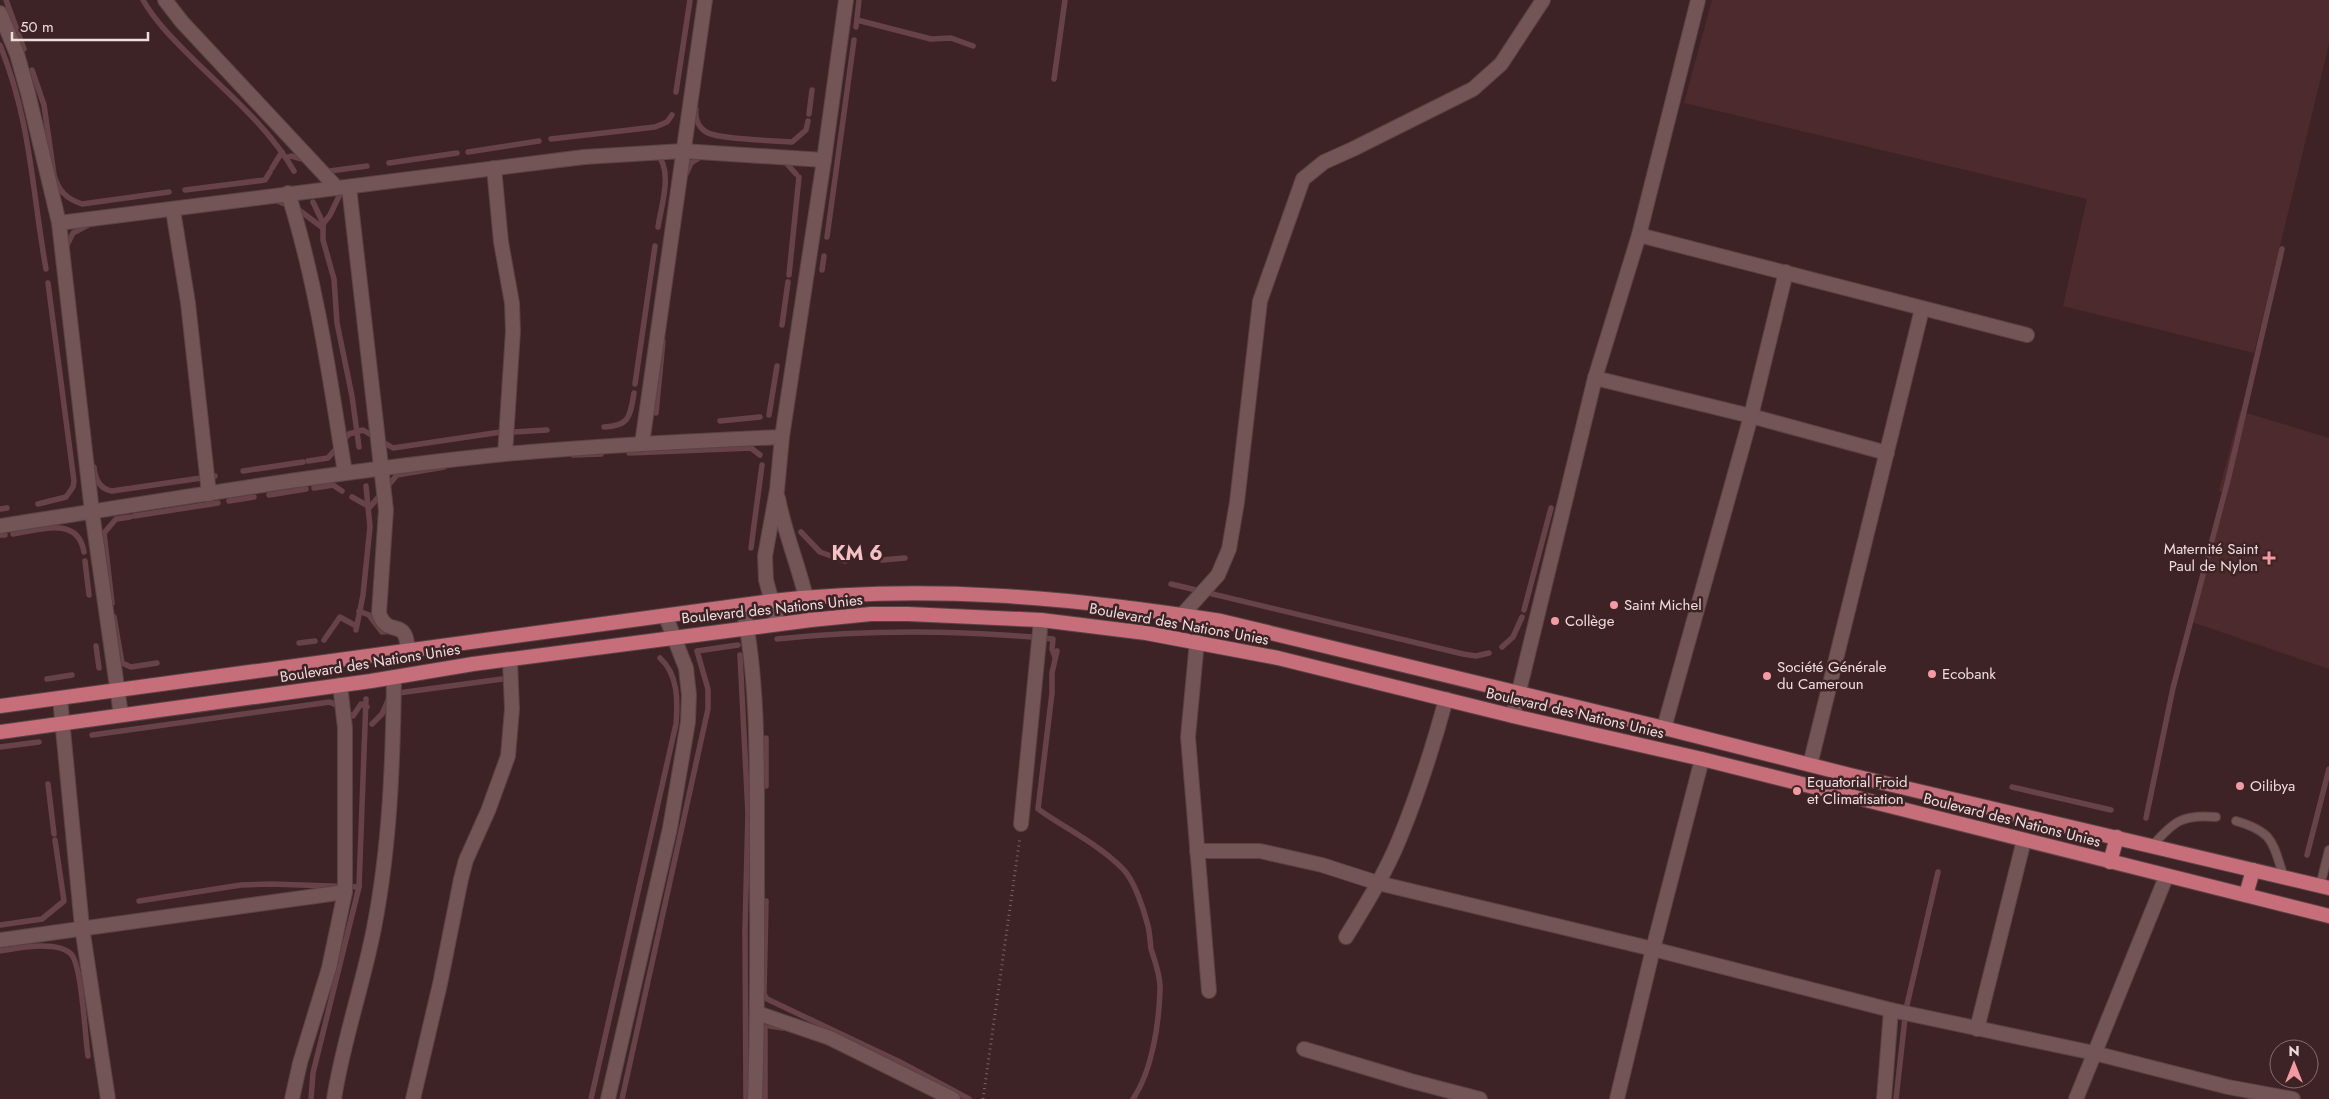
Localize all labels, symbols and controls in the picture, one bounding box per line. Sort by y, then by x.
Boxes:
scale bar [12,10,149,42]
text: 50 m [20,16,54,38]
place label: Maternité Saint Paul de Nylon [2164,538,2258,577]
district label: KM 6 [831,539,883,568]
marker: Maternité Saint Paul de Nylon [2262,551,2276,565]
street label: Boulevard des Nations Unies [680,589,864,629]
place label: Saint Michel [1624,594,1702,616]
street label: Boulevard des Nations Unies [1087,597,1271,651]
marker: Saint Michel [1608,599,1620,611]
place label: Collège [1565,610,1615,632]
marker: Collège [1549,615,1561,627]
street label: Boulevard des Nations Unies [278,638,462,688]
place label: Société Générale du Cameroun [1777,656,1887,695]
place label: Ecobank [1942,663,1996,685]
marker: Ecobank [1926,668,1938,680]
marker: Société Générale du Cameroun [1761,670,1773,682]
street label: Boulevard des Nations Unies [1484,682,1666,744]
place label: Equatorial Froid et Climatisation [1807,771,1908,810]
place label: Oilibya [2250,775,2295,797]
marker: Oilibya [2234,780,2246,792]
marker: Equatorial Froid et Climatisation [1791,785,1803,797]
street label: Boulevard des Nations Unies [1921,787,2103,853]
north arrow [2269,1039,2319,1089]
text: N [2288,1041,2300,1061]

